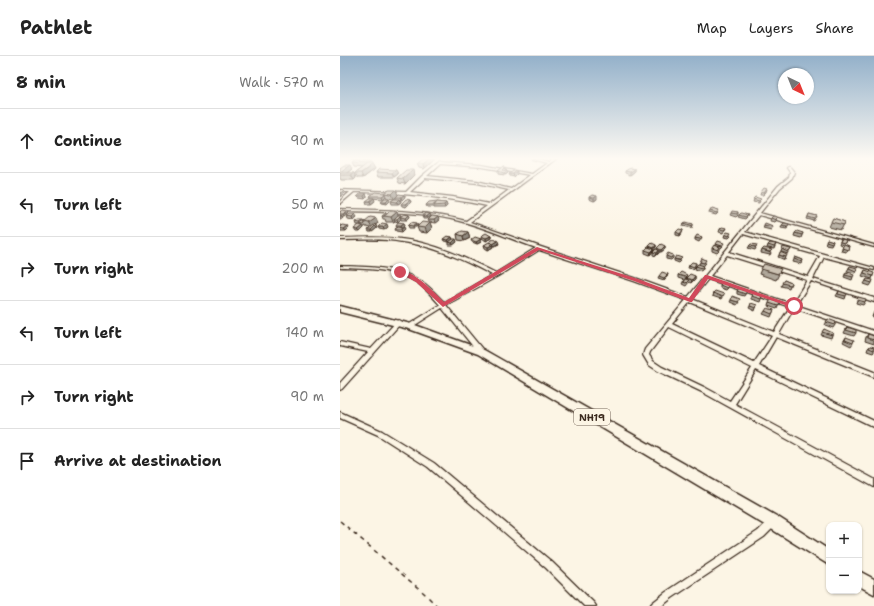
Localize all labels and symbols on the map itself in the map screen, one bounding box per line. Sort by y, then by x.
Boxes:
north arrow [778,68,814,104]
route end [391,263,409,281]
route start [785,297,803,315]
road number: NH19 [574,409,610,425]

